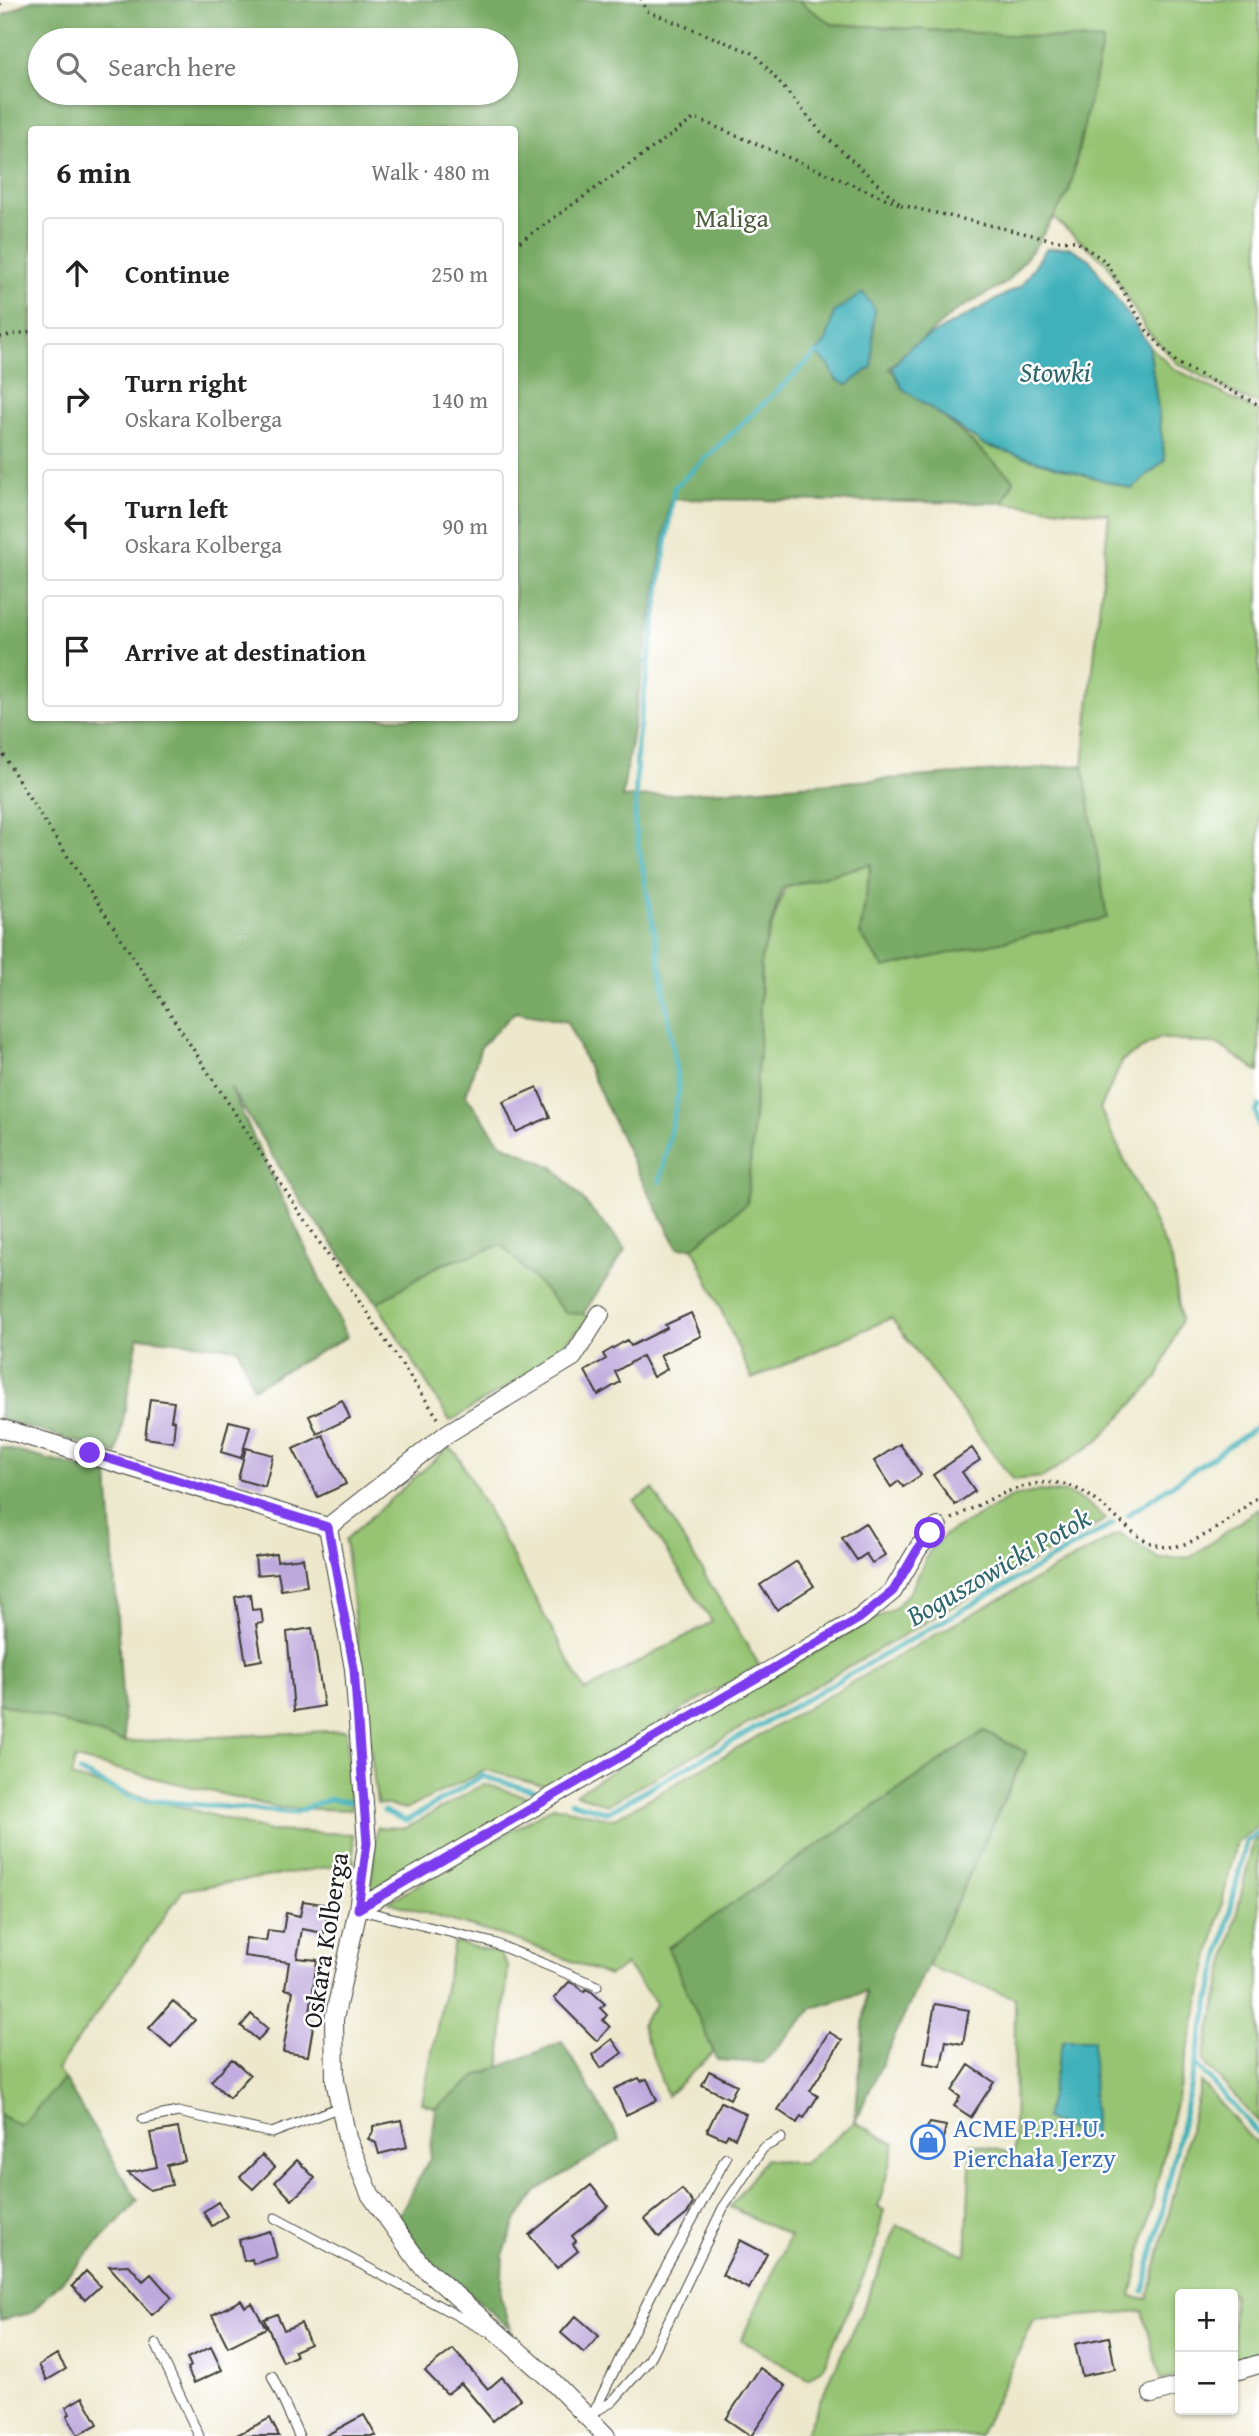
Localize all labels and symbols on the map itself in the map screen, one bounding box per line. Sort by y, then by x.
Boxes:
park label: Maliga [695,198,769,237]
water label: Stowki [1019,351,1091,392]
route end [74,1437,105,1468]
water label: Boguszowicki Potok [897,1496,1098,1636]
route start [914,1517,945,1548]
street label: Oskara Kolberga [292,1849,358,2031]
place label: ACME P.P.H.U. Pierchała Jerzy [953,2108,1116,2177]
shop icon: ACME P.P.H.U. Pierchała Jerzy [909,2123,947,2161]

